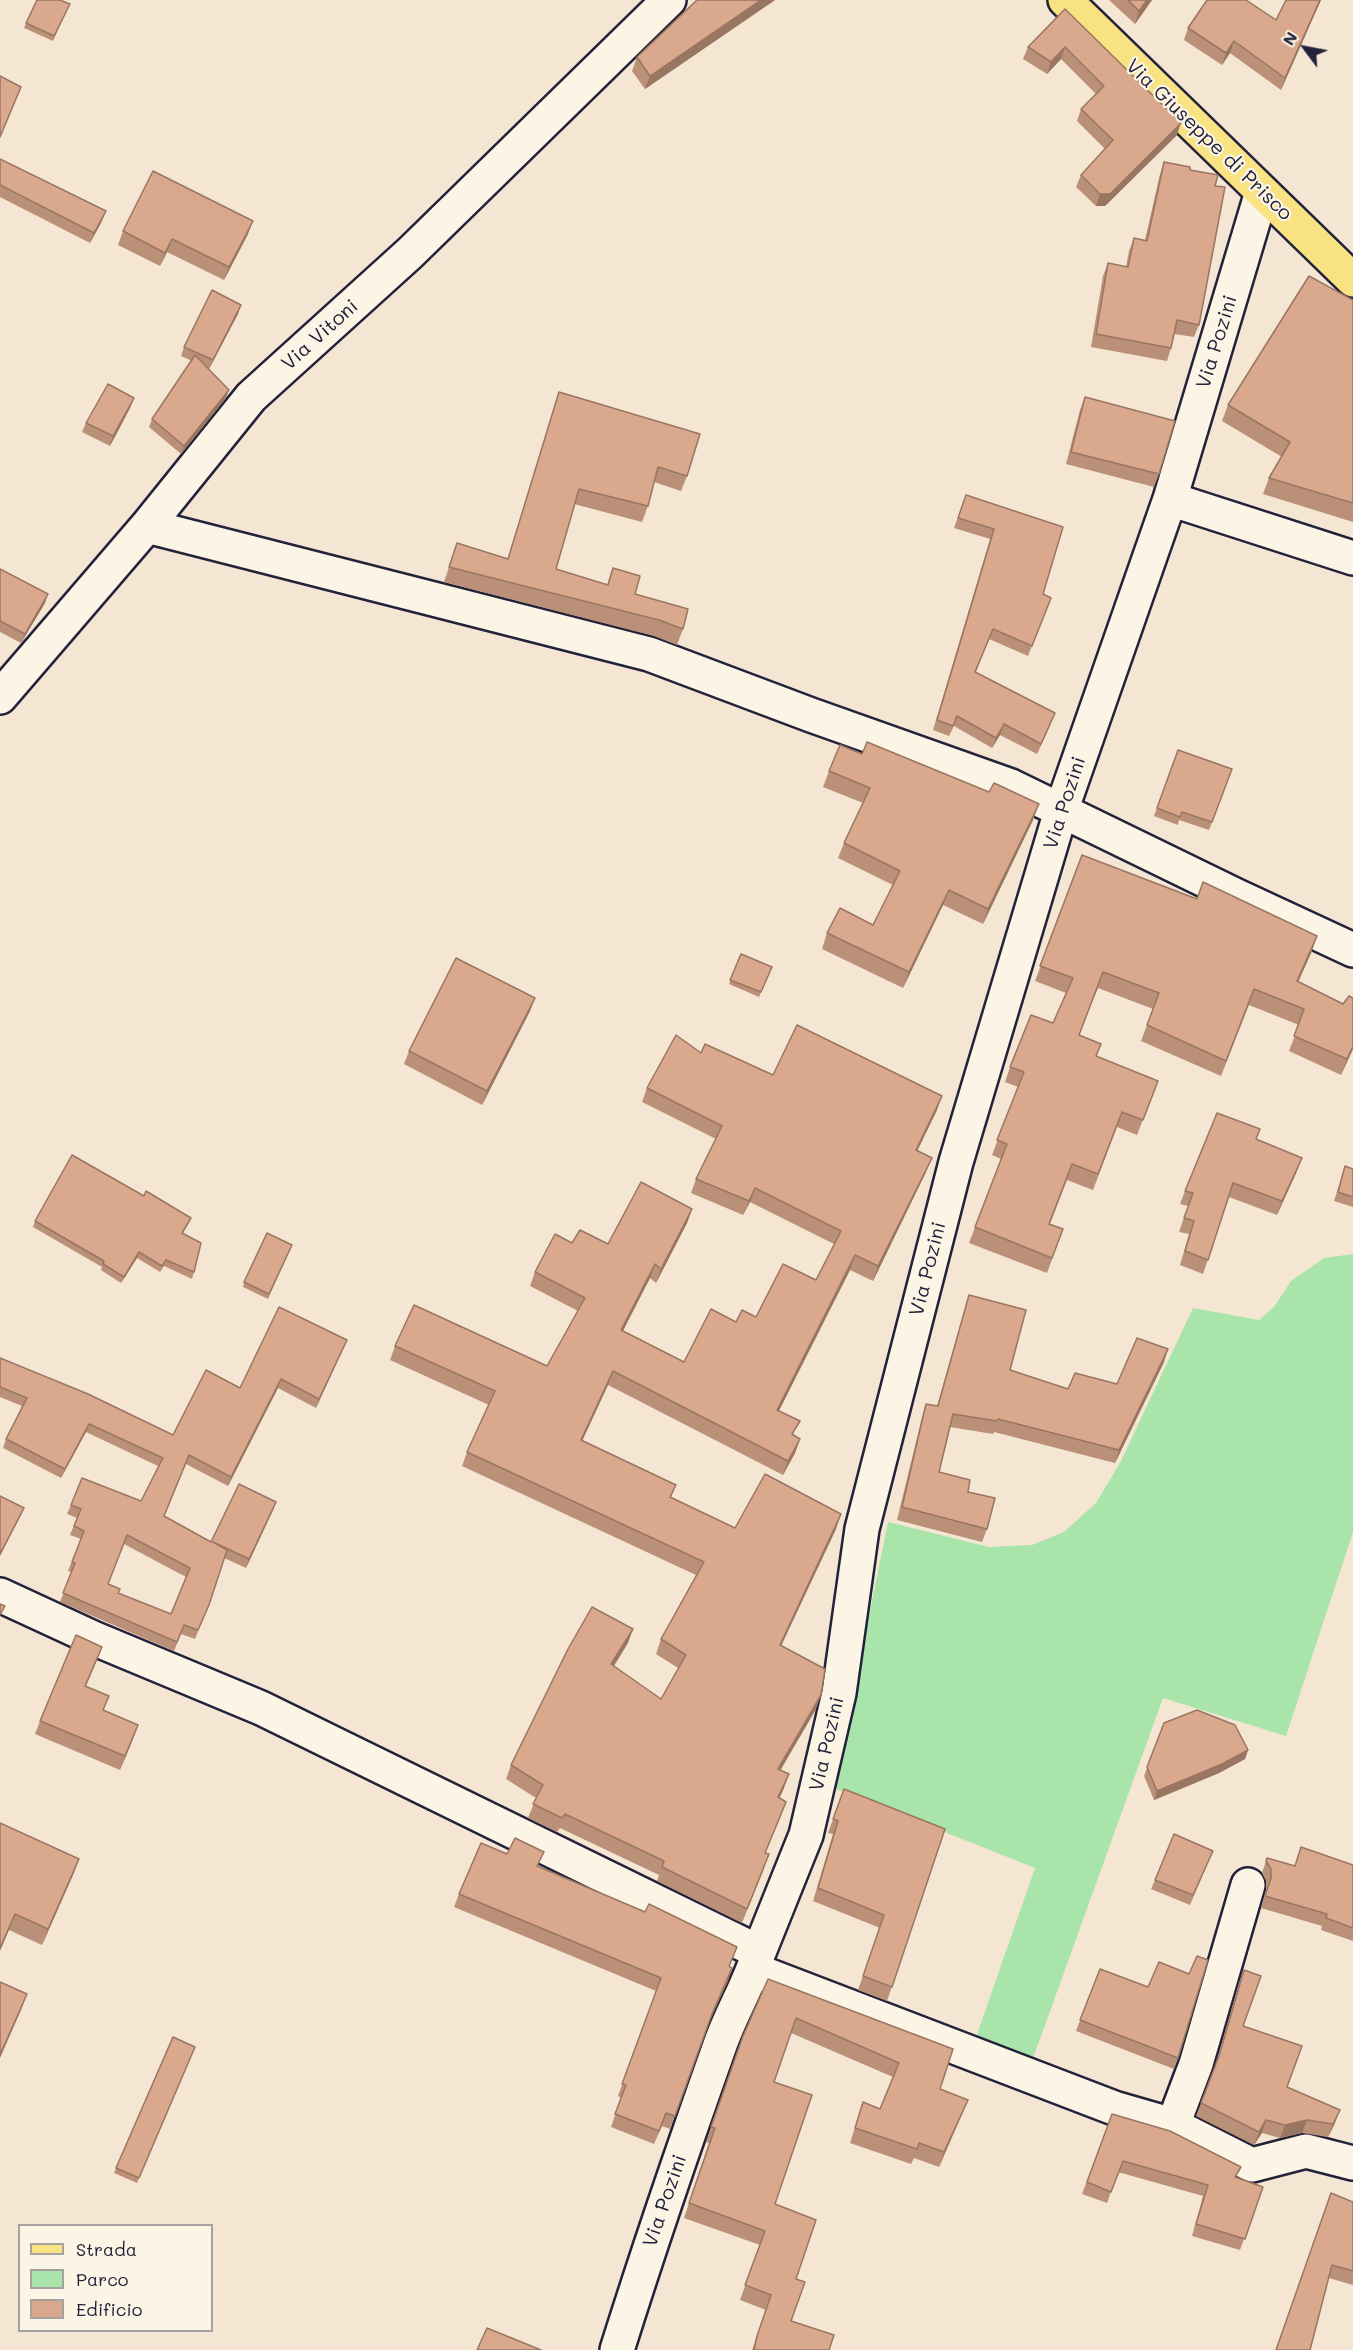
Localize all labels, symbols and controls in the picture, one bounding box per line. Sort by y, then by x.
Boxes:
north arrow [1275,18,1335,78]
text: N [1277,27,1301,49]
street label: Via Giuseppe di Prisco [1121,54,1297,226]
street label: Via Pozini [1191,292,1243,392]
street label: Via Vitoni [277,294,363,376]
street label: Via Pozini [1039,753,1091,853]
street label: Via Pozini [905,1219,951,1319]
street label: Via Pozini [804,1694,850,1794]
street label: Via Pozini [638,2152,692,2250]
legend [18,2224,213,2332]
text: Strada [76,2237,137,2261]
text: Parco [76,2267,129,2291]
text: Edificio [76,2297,143,2321]

